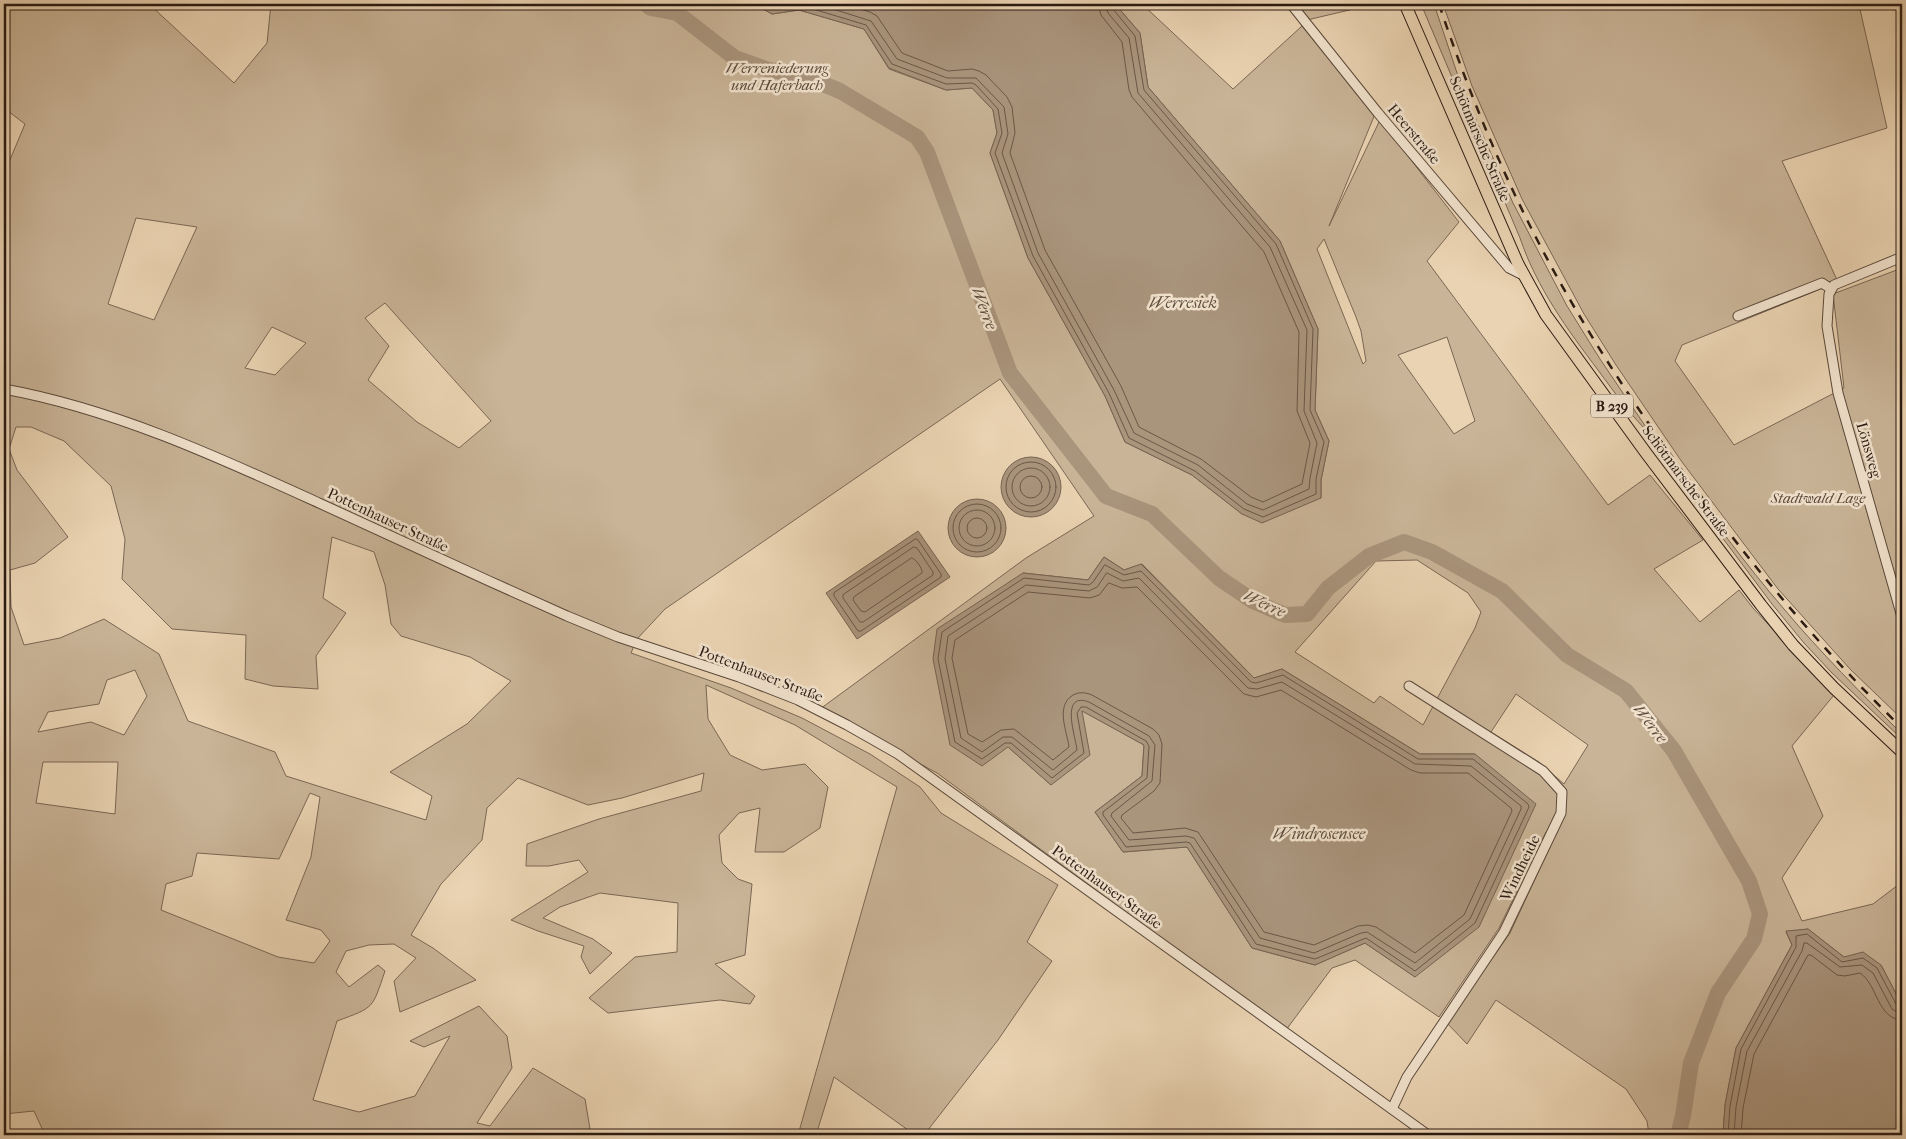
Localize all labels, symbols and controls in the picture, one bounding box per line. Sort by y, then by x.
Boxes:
park label: Werreniederung und Haferbach [726,59,829,94]
street label: Schötmarsche Straße [1445,74,1515,205]
street label: Heerstraße [1384,100,1445,168]
water label: Werre [968,284,1001,332]
water label: Werresiek [1149,293,1217,312]
road number: B 239 [1591,394,1633,418]
street label: Lönsweg [1852,420,1886,481]
street label: Schötmarsche Straße [1638,422,1734,541]
street label: Pottenhauser Straße [325,484,452,556]
park label: Stadtwald Lage [1770,489,1866,507]
water label: Werre [1241,586,1289,621]
street label: Pottenhauser Straße [696,642,826,706]
water label: Werre [1630,700,1672,747]
water label: Windrosensee [1273,824,1366,843]
street label: Windheide [1496,831,1544,905]
street label: Pottenhauser Straße [1049,841,1166,933]

